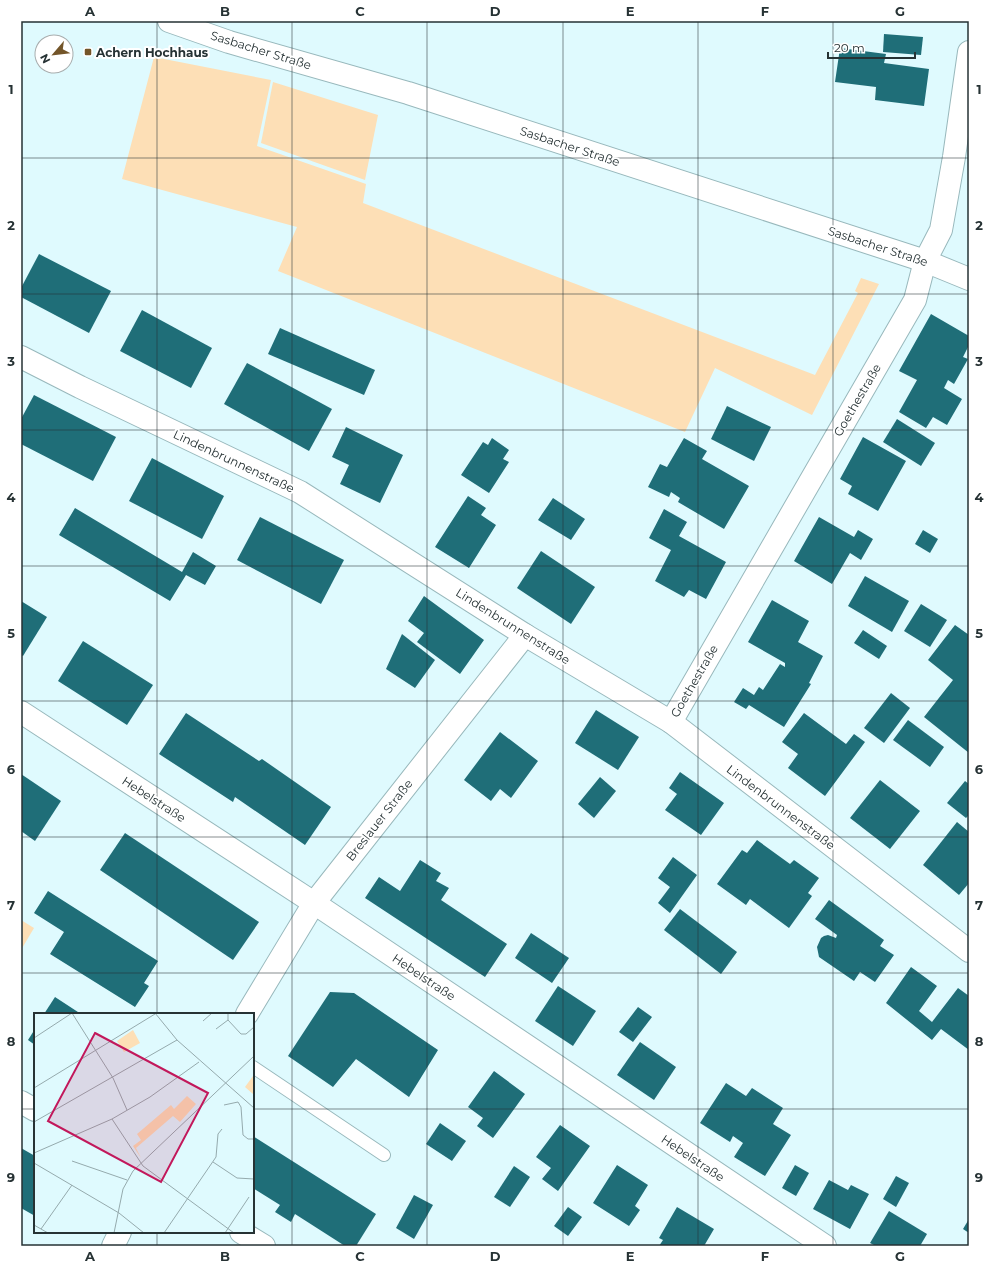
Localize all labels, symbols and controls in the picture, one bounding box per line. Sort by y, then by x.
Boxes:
text: A [84,3,96,19]
text: B [220,3,230,19]
text: C [355,3,365,19]
text: D [490,3,501,19]
text: E [626,3,635,19]
text: F [761,3,769,19]
text: G [895,3,905,19]
street label: Sasbacher Straße [209,28,313,72]
north arrow [34,34,74,74]
scale bar [828,34,915,60]
text: 20 m [834,40,865,55]
place label: Achern Hochhaus [95,45,209,60]
marker: Achern Hochhaus [83,47,93,57]
text: N [37,51,53,66]
text: 1 [8,81,14,97]
text: 1 [976,81,982,97]
street label: Sasbacher Straße [518,123,622,169]
text: 2 [7,217,15,233]
text: 2 [975,217,983,233]
street label: Sasbacher Straße [826,223,930,269]
text: 3 [6,353,15,369]
text: 3 [974,353,983,369]
street label: Goethestraße [830,361,884,439]
street label: Lindenbrunnenstraße [171,426,297,496]
text: 4 [7,489,16,505]
text: 4 [975,489,984,505]
street label: Lindenbrunnenstraße [453,585,573,667]
text: 5 [7,625,15,641]
text: 5 [975,625,983,641]
street label: Goethestraße [667,642,721,720]
text: 6 [7,761,16,777]
street label: Lindenbrunnenstraße [724,761,838,853]
text: 6 [975,761,984,777]
street label: Hebelstraße [119,773,189,825]
street label: Breslauer Straße [343,776,415,864]
text: 7 [7,897,15,913]
text: 7 [975,897,983,913]
street label: Hebelstraße [390,950,458,1004]
inset map [34,1013,254,1233]
text: 8 [7,1033,16,1049]
text: 8 [975,1033,984,1049]
street label: Hebelstraße [659,1131,727,1185]
text: 9 [7,1169,15,1185]
text: 9 [975,1169,983,1185]
text: A [84,1248,96,1264]
text: B [220,1248,230,1264]
text: C [355,1248,365,1264]
text: D [490,1248,501,1264]
text: E [626,1248,635,1264]
text: F [761,1248,769,1264]
text: G [895,1248,905,1264]

